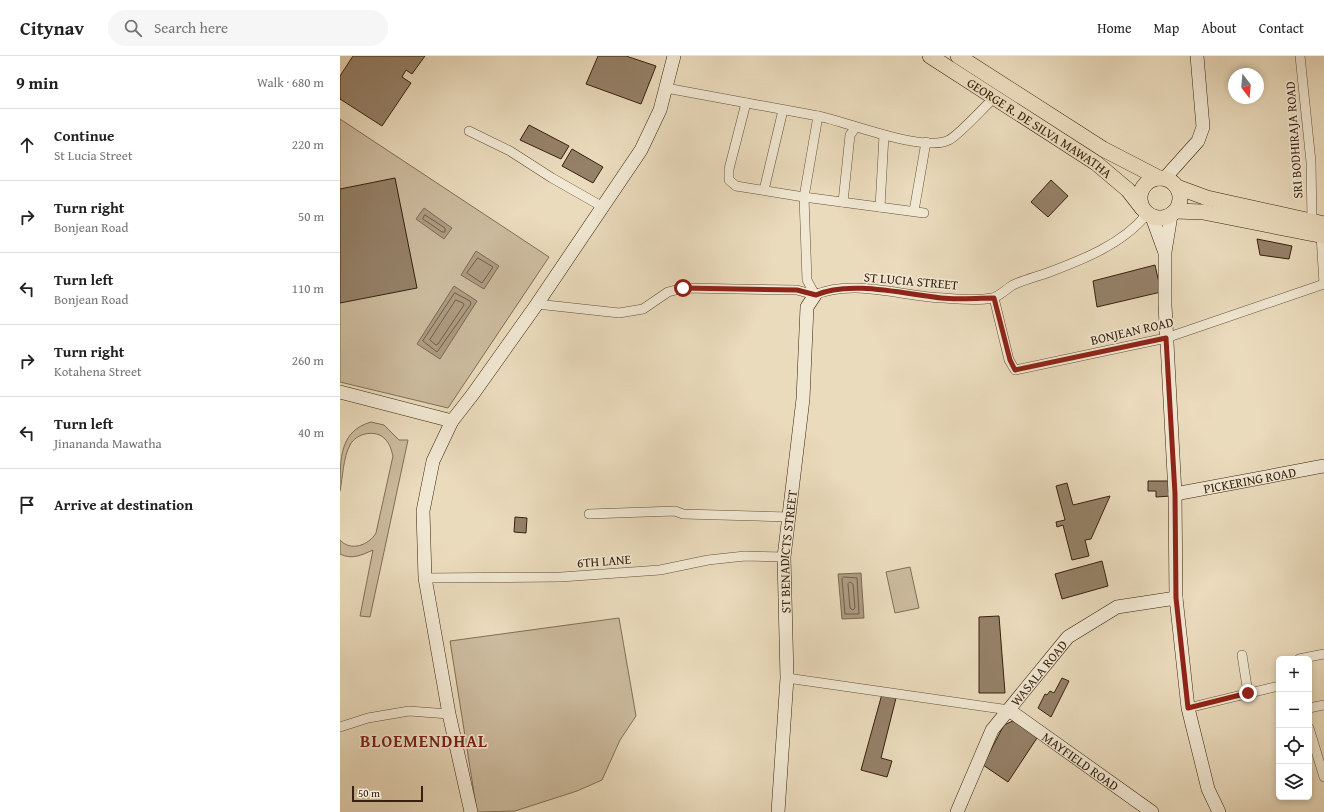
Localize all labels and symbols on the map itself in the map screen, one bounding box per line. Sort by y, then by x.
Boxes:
north arrow [1228,68,1264,104]
street label: GEORGE R. DE SILVA MAWATHA [963,73,1116,182]
street label: SRI BODHIRAJA ROAD [1280,81,1308,199]
street label: ST LUCIA STREET [863,267,960,295]
route start [674,279,692,297]
street label: BONJEAN ROAD [1089,312,1175,350]
street label: PICKERING ROAD [1202,462,1298,498]
street label: ST BENADICTS STREET [774,488,802,614]
street label: 6TH LANE [576,550,632,572]
street label: WASALA ROAD [1006,636,1071,710]
route end [1239,684,1257,702]
street label: MAYFIELD ROAD [1038,727,1123,795]
district label: BLOEMENDHAL [360,728,488,753]
scale bar [352,784,423,803]

